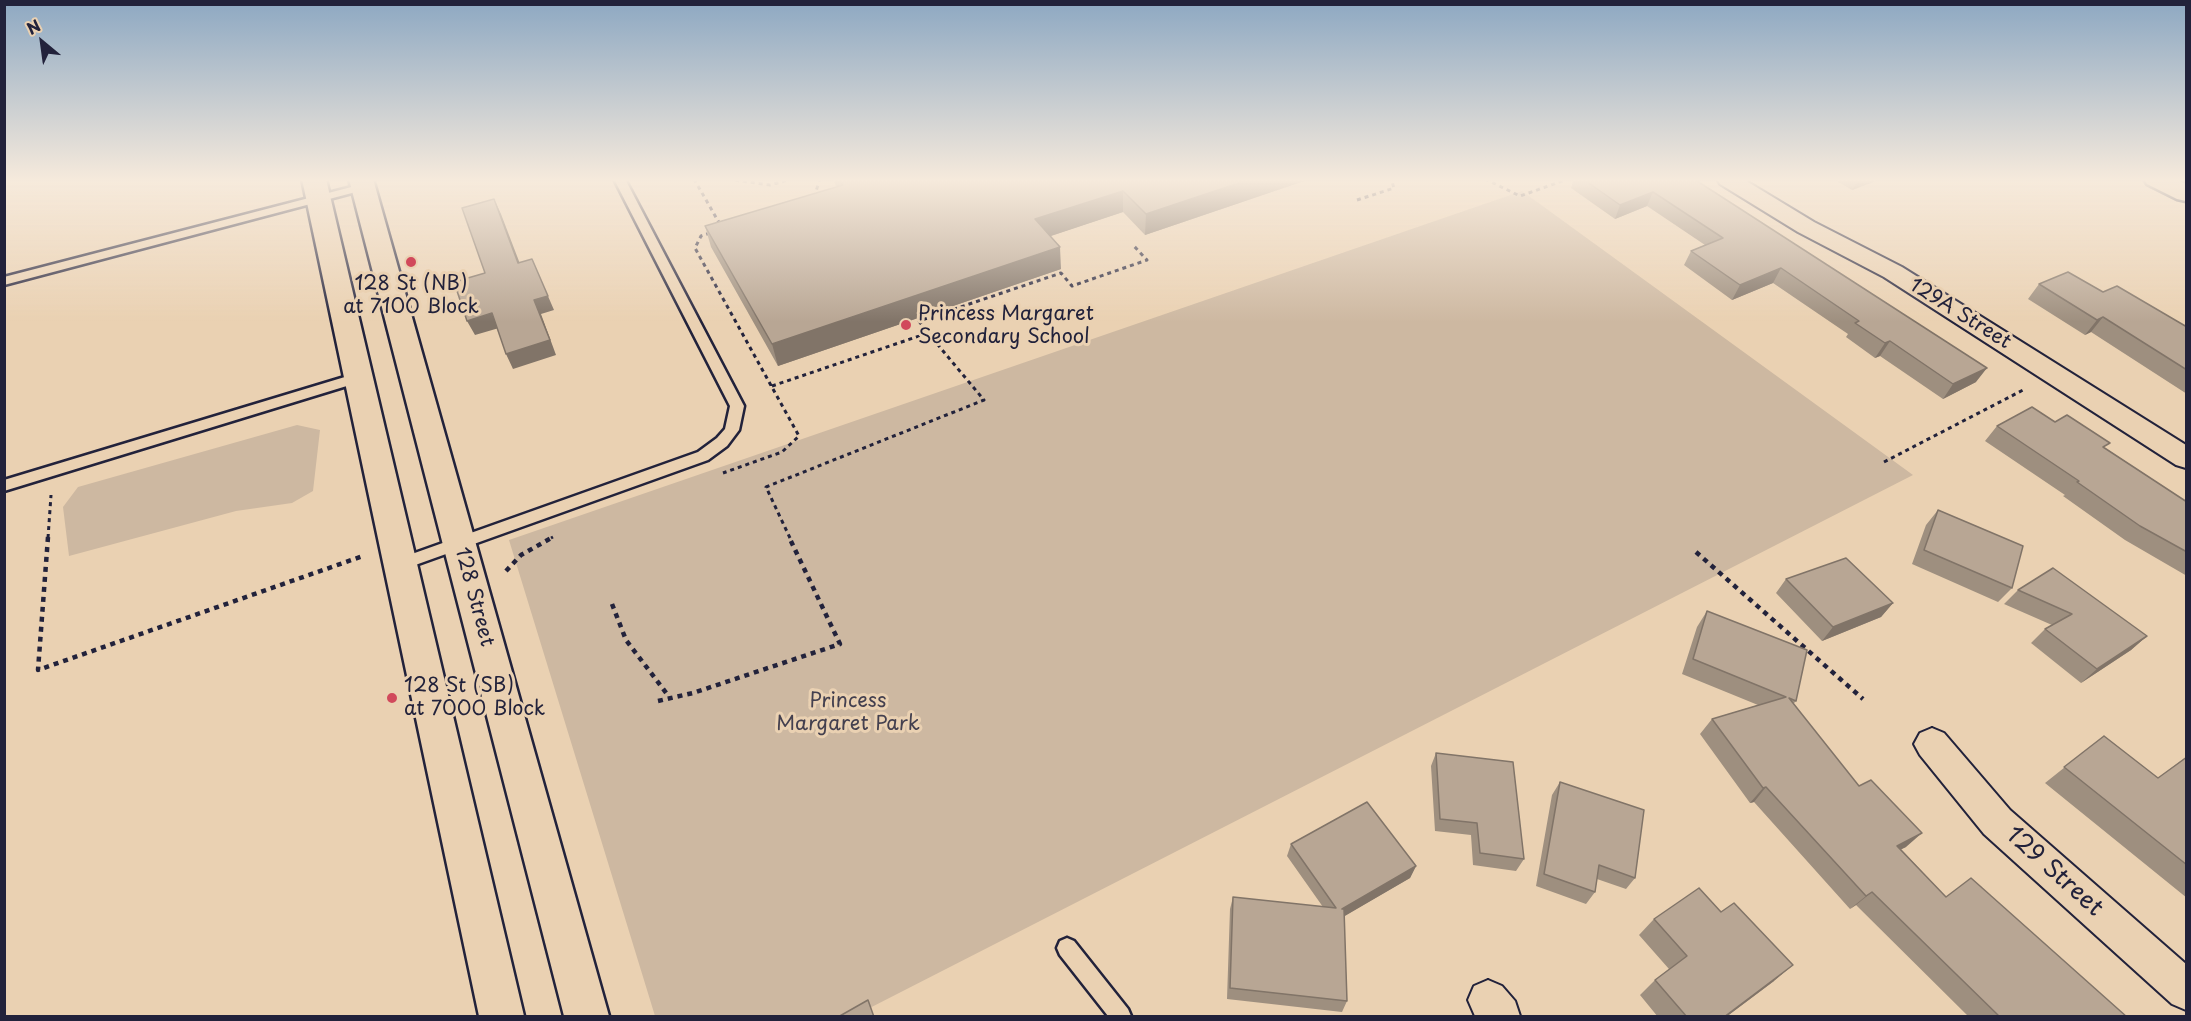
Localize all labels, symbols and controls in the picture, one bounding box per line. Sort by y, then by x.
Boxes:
north arrow [12,12,72,72]
text: N [22,13,45,40]
marker: 128 St (NB) at 7100 Block [404,255,418,269]
place label: 128 St (NB) at 7100 Block [343,272,479,319]
street label: 129A Street [1905,273,2015,355]
place label: Princess Margaret Secondary School [918,302,1094,349]
marker: Princess Margaret Secondary School [899,318,913,332]
street label: 128 Street [449,545,499,649]
place label: 128 St (SB) at 7000 Block [404,674,545,721]
park label: Princess Margaret Park [776,689,920,736]
marker: 128 St (SB) at 7000 Block [385,691,399,705]
street label: 129 Street [1999,821,2109,923]

